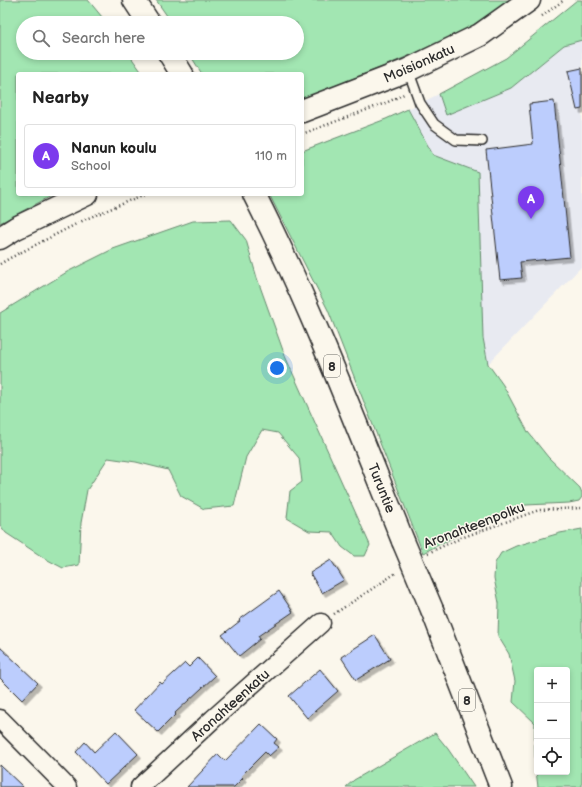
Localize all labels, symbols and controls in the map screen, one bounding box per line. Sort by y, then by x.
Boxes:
search box [16,16,304,60]
icon: search [30,27,52,49]
text: Search here [62,29,145,48]
street label: Moisionkatu [381,40,457,87]
text: Nearby [32,88,89,108]
text: Nanun koulu [71,139,157,158]
text: A [42,148,50,164]
text: 110 m [255,148,287,164]
text: School [71,158,111,174]
pin: A [518,186,544,219]
road number: 8 [324,355,340,377]
your location [267,358,287,378]
street label: Turuntie [364,461,399,515]
street label: Aronahteenpolku [421,498,527,553]
street label: Aronahteenkatu [188,666,273,745]
map controls [534,667,570,775]
button: + [534,667,570,703]
road number: 8 [459,689,475,711]
button: − [534,703,570,739]
button: locate [534,739,570,775]

